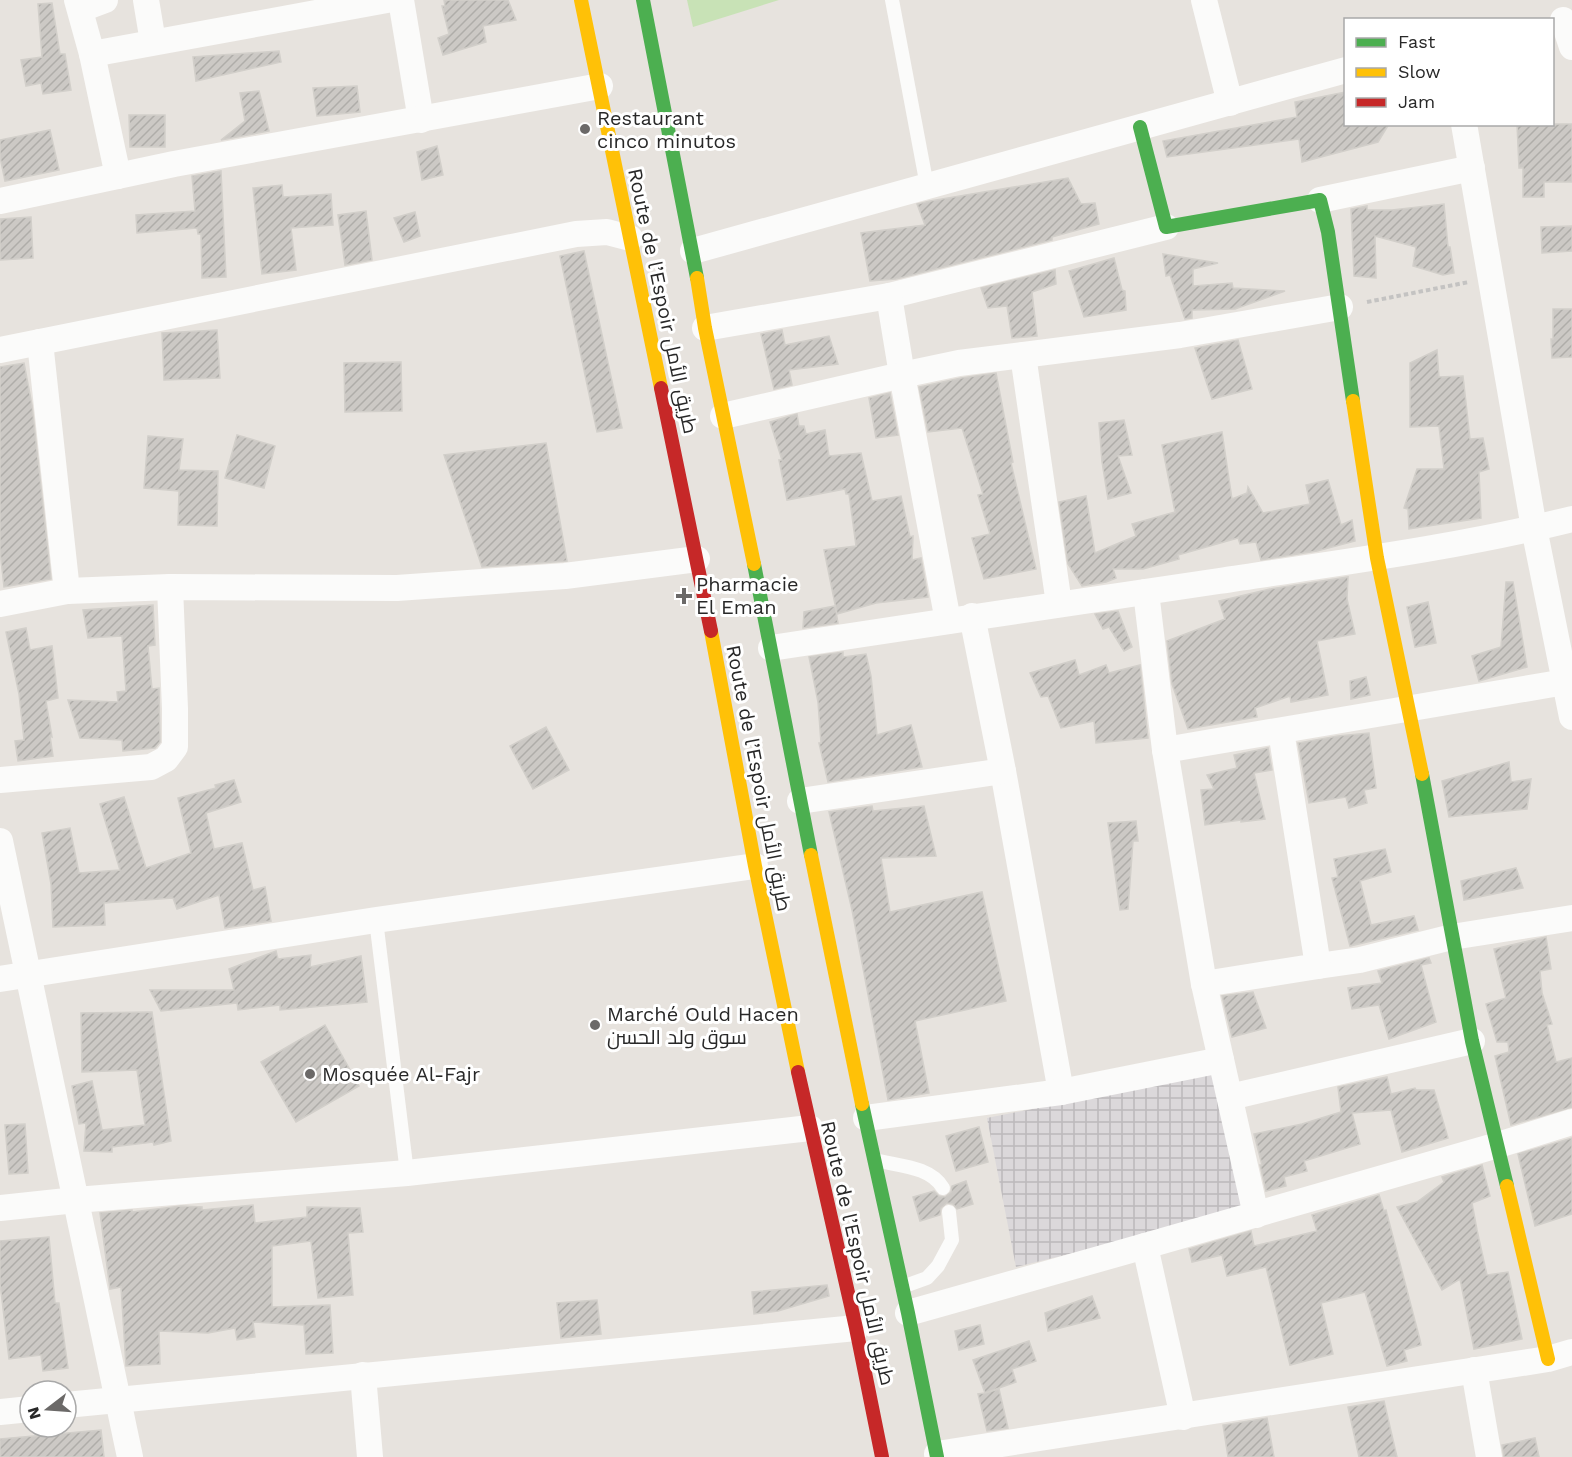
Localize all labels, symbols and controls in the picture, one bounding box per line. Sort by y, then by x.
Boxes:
legend [1344,18,1554,126]
text: Fast [1398,31,1436,52]
text: Slow [1398,61,1441,82]
text: Jam [1398,91,1435,112]
place label: Restaurant cinco minutos [597,106,736,153]
marker: Restaurant cinco minutos [578,122,592,136]
street label: Route de l’Espoir طريق الأمل [622,166,703,436]
place label: Pharmacie El Eman [696,572,799,619]
marker: Pharmacie El Eman [677,589,691,603]
street label: Route de l’Espoir طريق الأمل [720,643,797,913]
place label: Marché Ould Hacen سوق ولد الحسن [607,1002,799,1050]
marker: Marché Ould Hacen سوق ولد الحسن [588,1018,602,1032]
place label: Mosquée Al-Fajr [322,1062,480,1086]
marker: Mosquée Al-Fajr [303,1067,317,1081]
street label: Route de l’Espoir طريق الأمل [815,1118,900,1388]
north arrow [18,1379,78,1439]
text: N [23,1405,45,1422]

